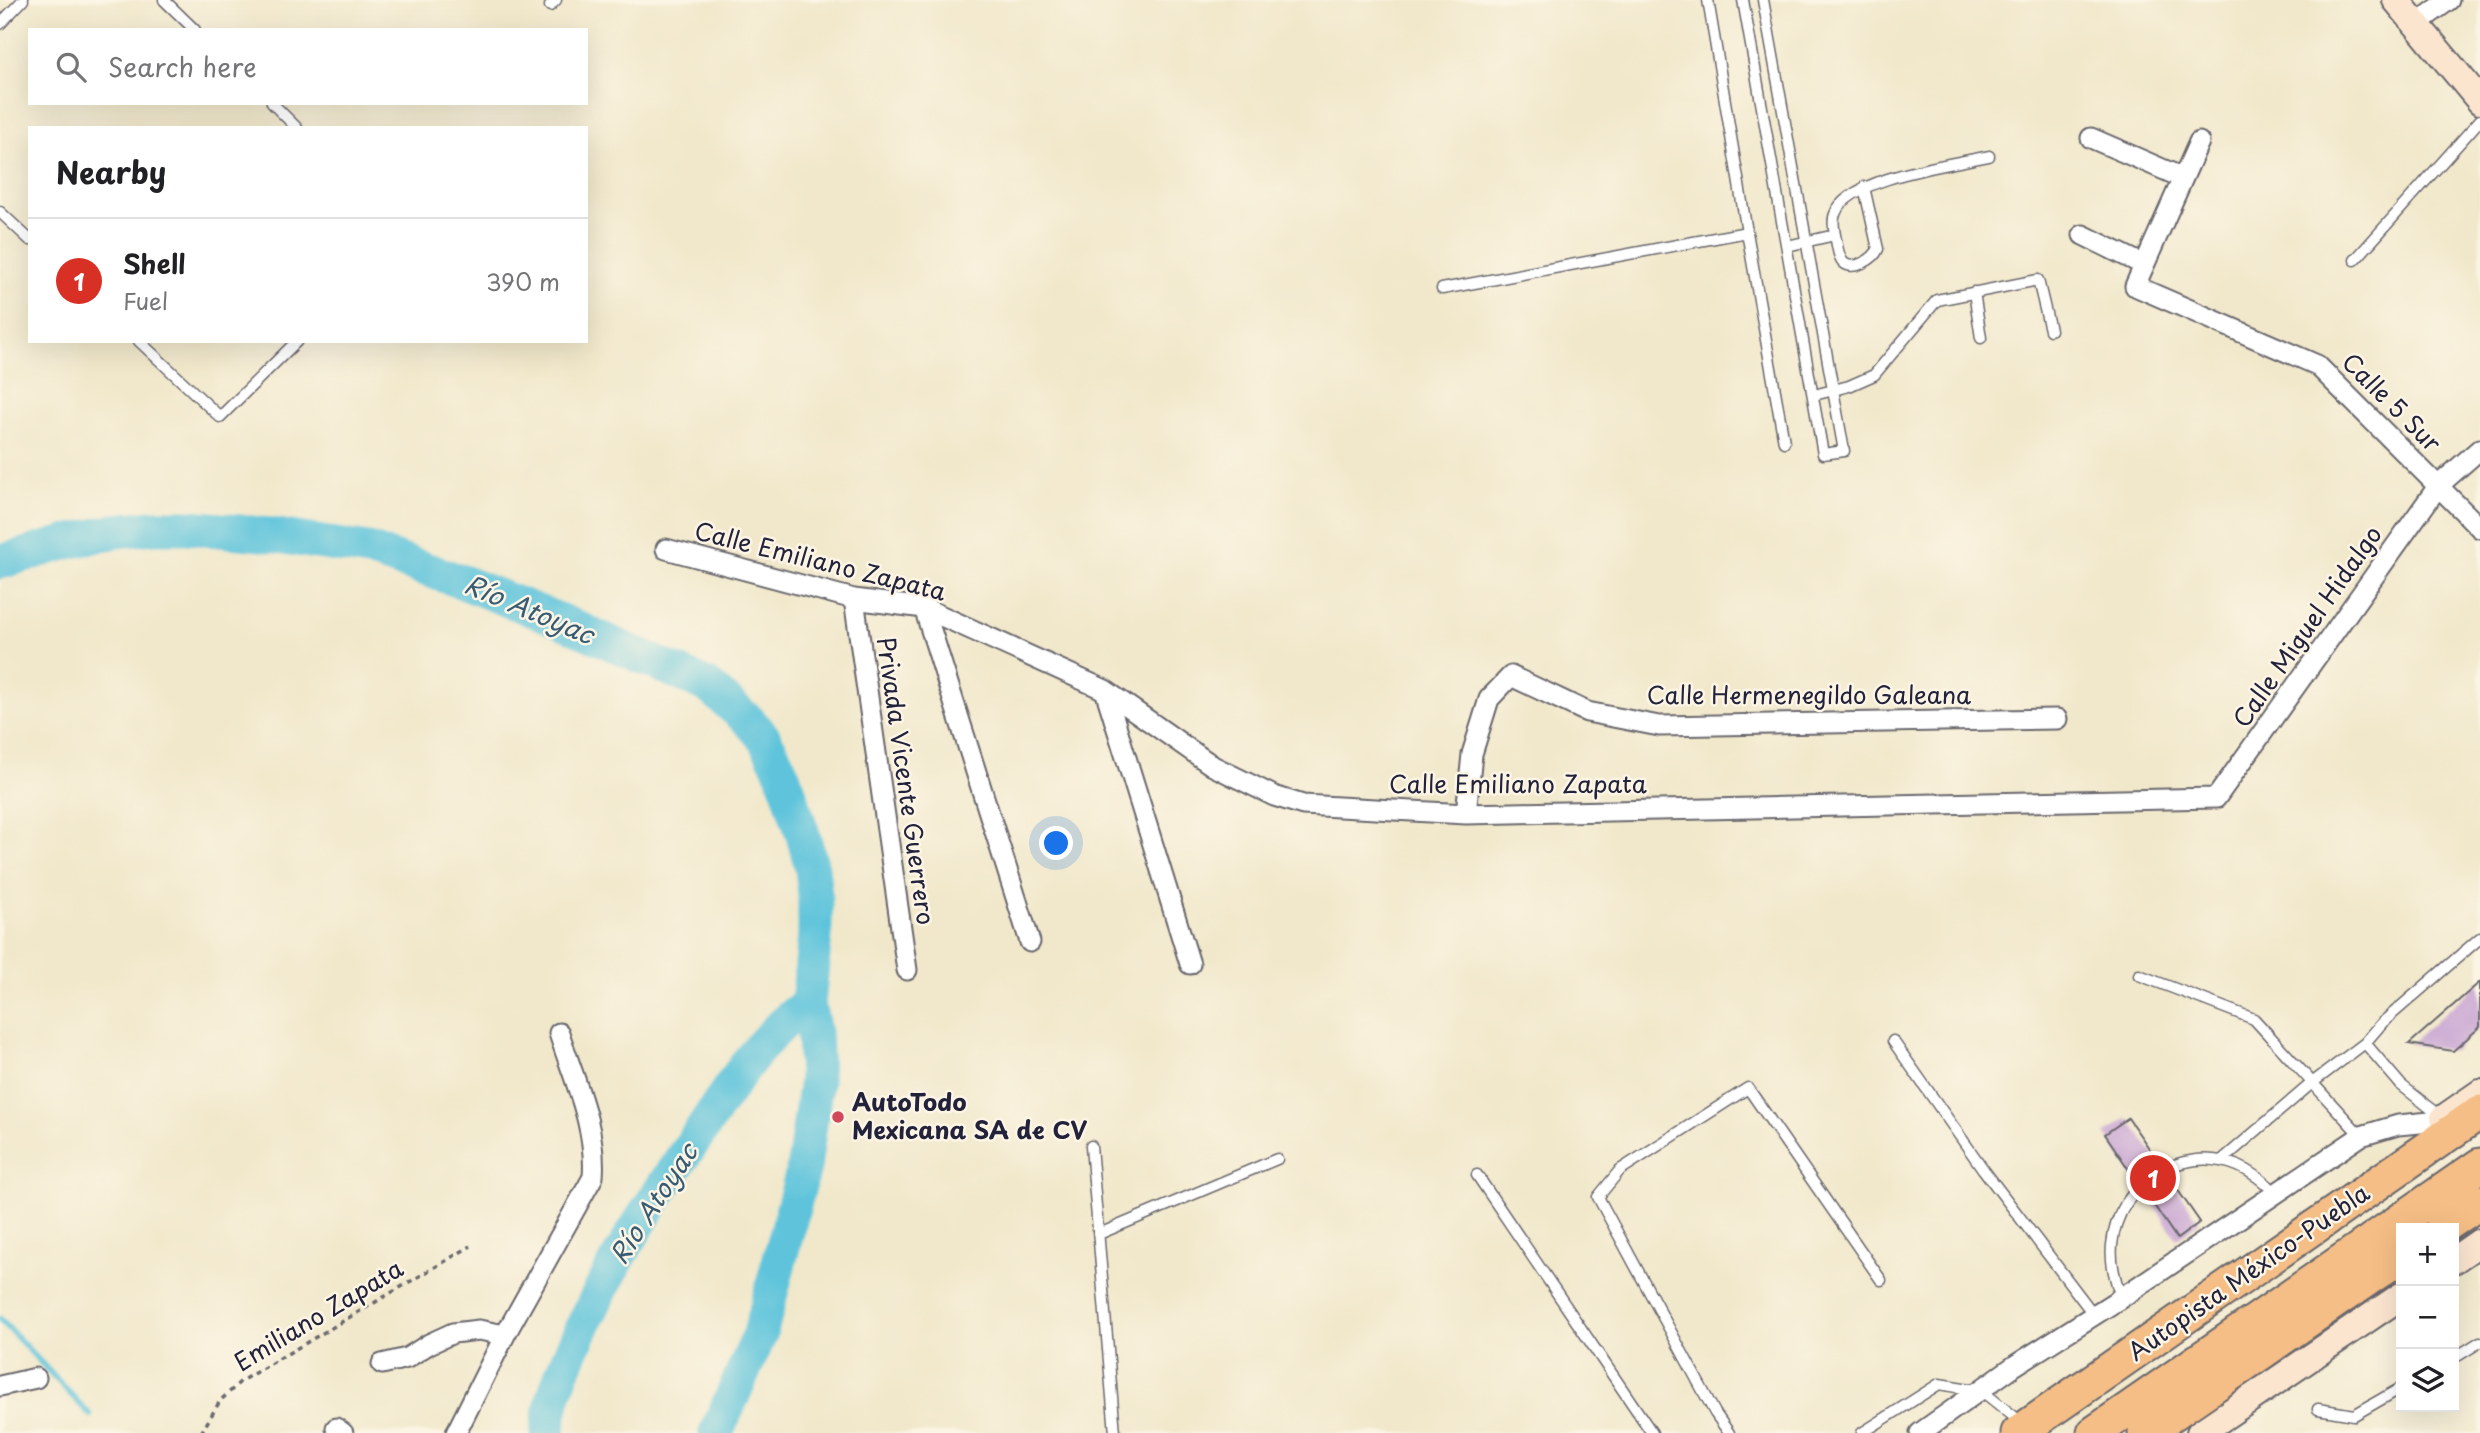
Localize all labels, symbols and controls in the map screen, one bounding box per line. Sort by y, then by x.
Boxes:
search box [28,28,588,105]
text: Search here [108,47,257,86]
icon: search [52,48,90,86]
text: Nearby [56,149,166,194]
text: Shell [123,244,186,283]
text: 1 [74,264,85,299]
text: 390 m [486,264,560,299]
text: Fuel [123,283,168,318]
street label: Calle 5 Sur [2335,344,2451,460]
street label: Calle Emiliano Zapata [691,511,950,609]
street label: Calle Miguel Hidalgo [2223,518,2390,734]
water label: Río Atoyac [459,564,602,654]
street label: Privada Vicente Guerrero [869,635,945,927]
street label: Calle Hermenegildo Galeana [1647,676,1971,712]
street label: Calle Emiliano Zapata [1389,765,1647,801]
your location [1039,826,1073,860]
place label: AutoTodo Mexicana SA de CV [852,1083,1087,1147]
marker: AutoTodo Mexicana SA de CV [830,1109,846,1125]
water label: Río Atoyac [599,1133,708,1271]
pin: 1 [2130,1152,2176,1204]
street label: Autopista México-Puebla [2120,1174,2376,1369]
map controls [2396,1223,2459,1412]
button: + [2396,1223,2459,1286]
street label: Emiliano Zapata [227,1250,409,1379]
button: − [2396,1286,2459,1349]
button: layers [2396,1349,2459,1412]

